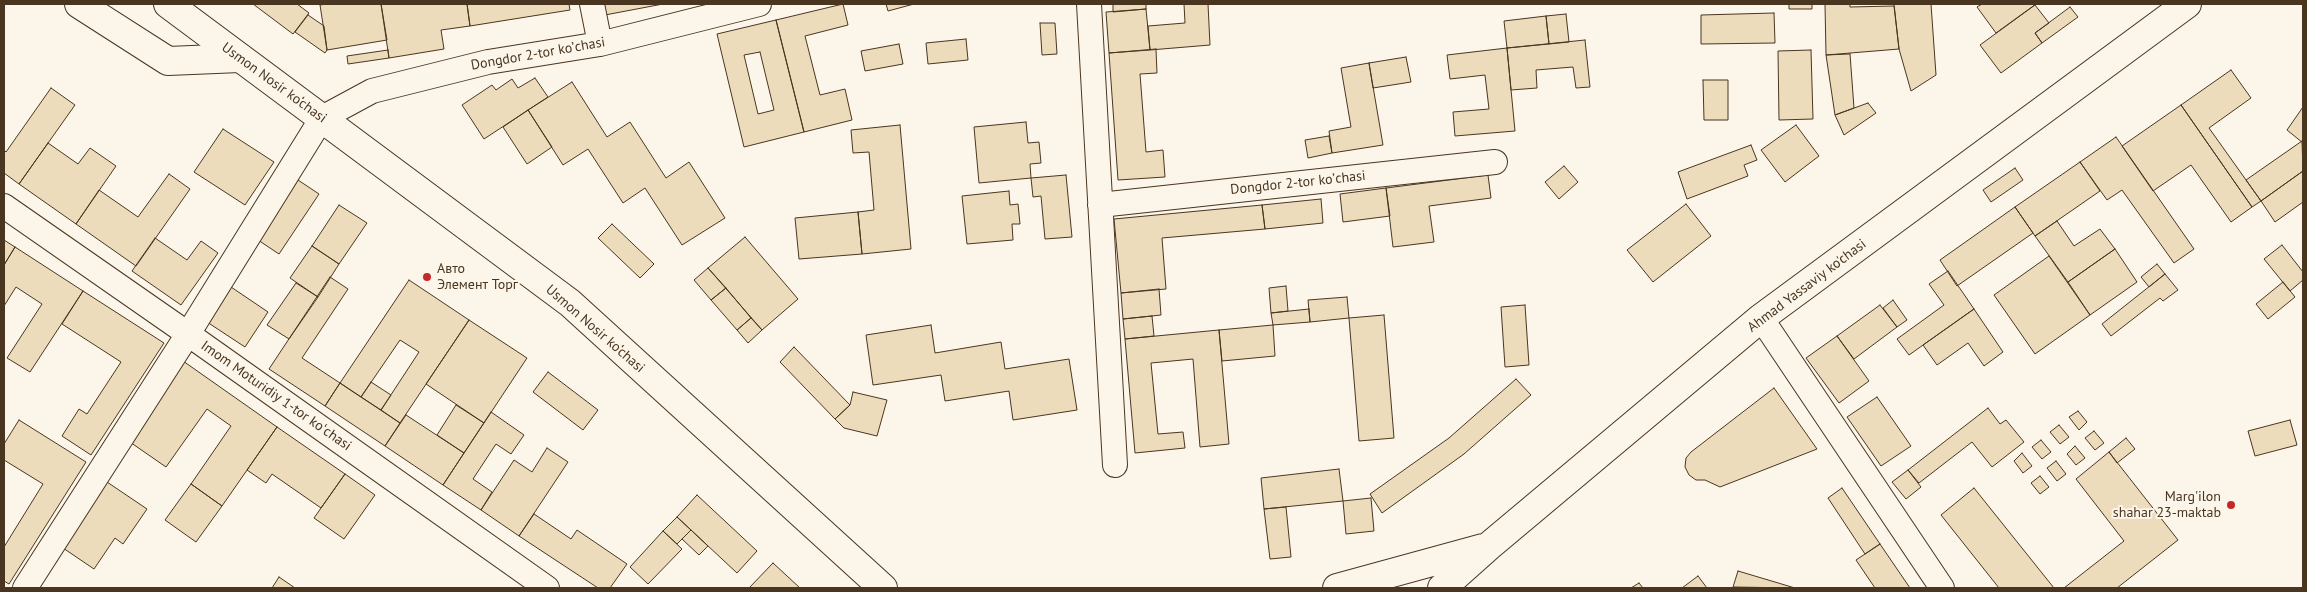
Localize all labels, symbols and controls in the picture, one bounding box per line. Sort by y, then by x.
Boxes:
street label: Dongdor 2-tor koʼchasi [470,34,606,74]
street label: Usmon Nosir ko‘chasi [218,39,330,127]
street label: Dongdor 2-tor koʼchasi [1230,168,1366,198]
street label: Ahmad Yassaviy ko'chasi [1744,236,1870,336]
place label: Авто Элемент Торг [437,261,518,294]
marker: Авто Элемент Торг [421,271,433,283]
street label: Usmon Nosir ko‘chasi [542,281,648,377]
street label: Imom Moturidiy 1-tor koʻchasi [197,338,355,454]
place label: Marg'ilon shahar 23-maktab [2113,489,2221,522]
marker: Marg'ilon shahar 23-maktab [2225,499,2237,511]

